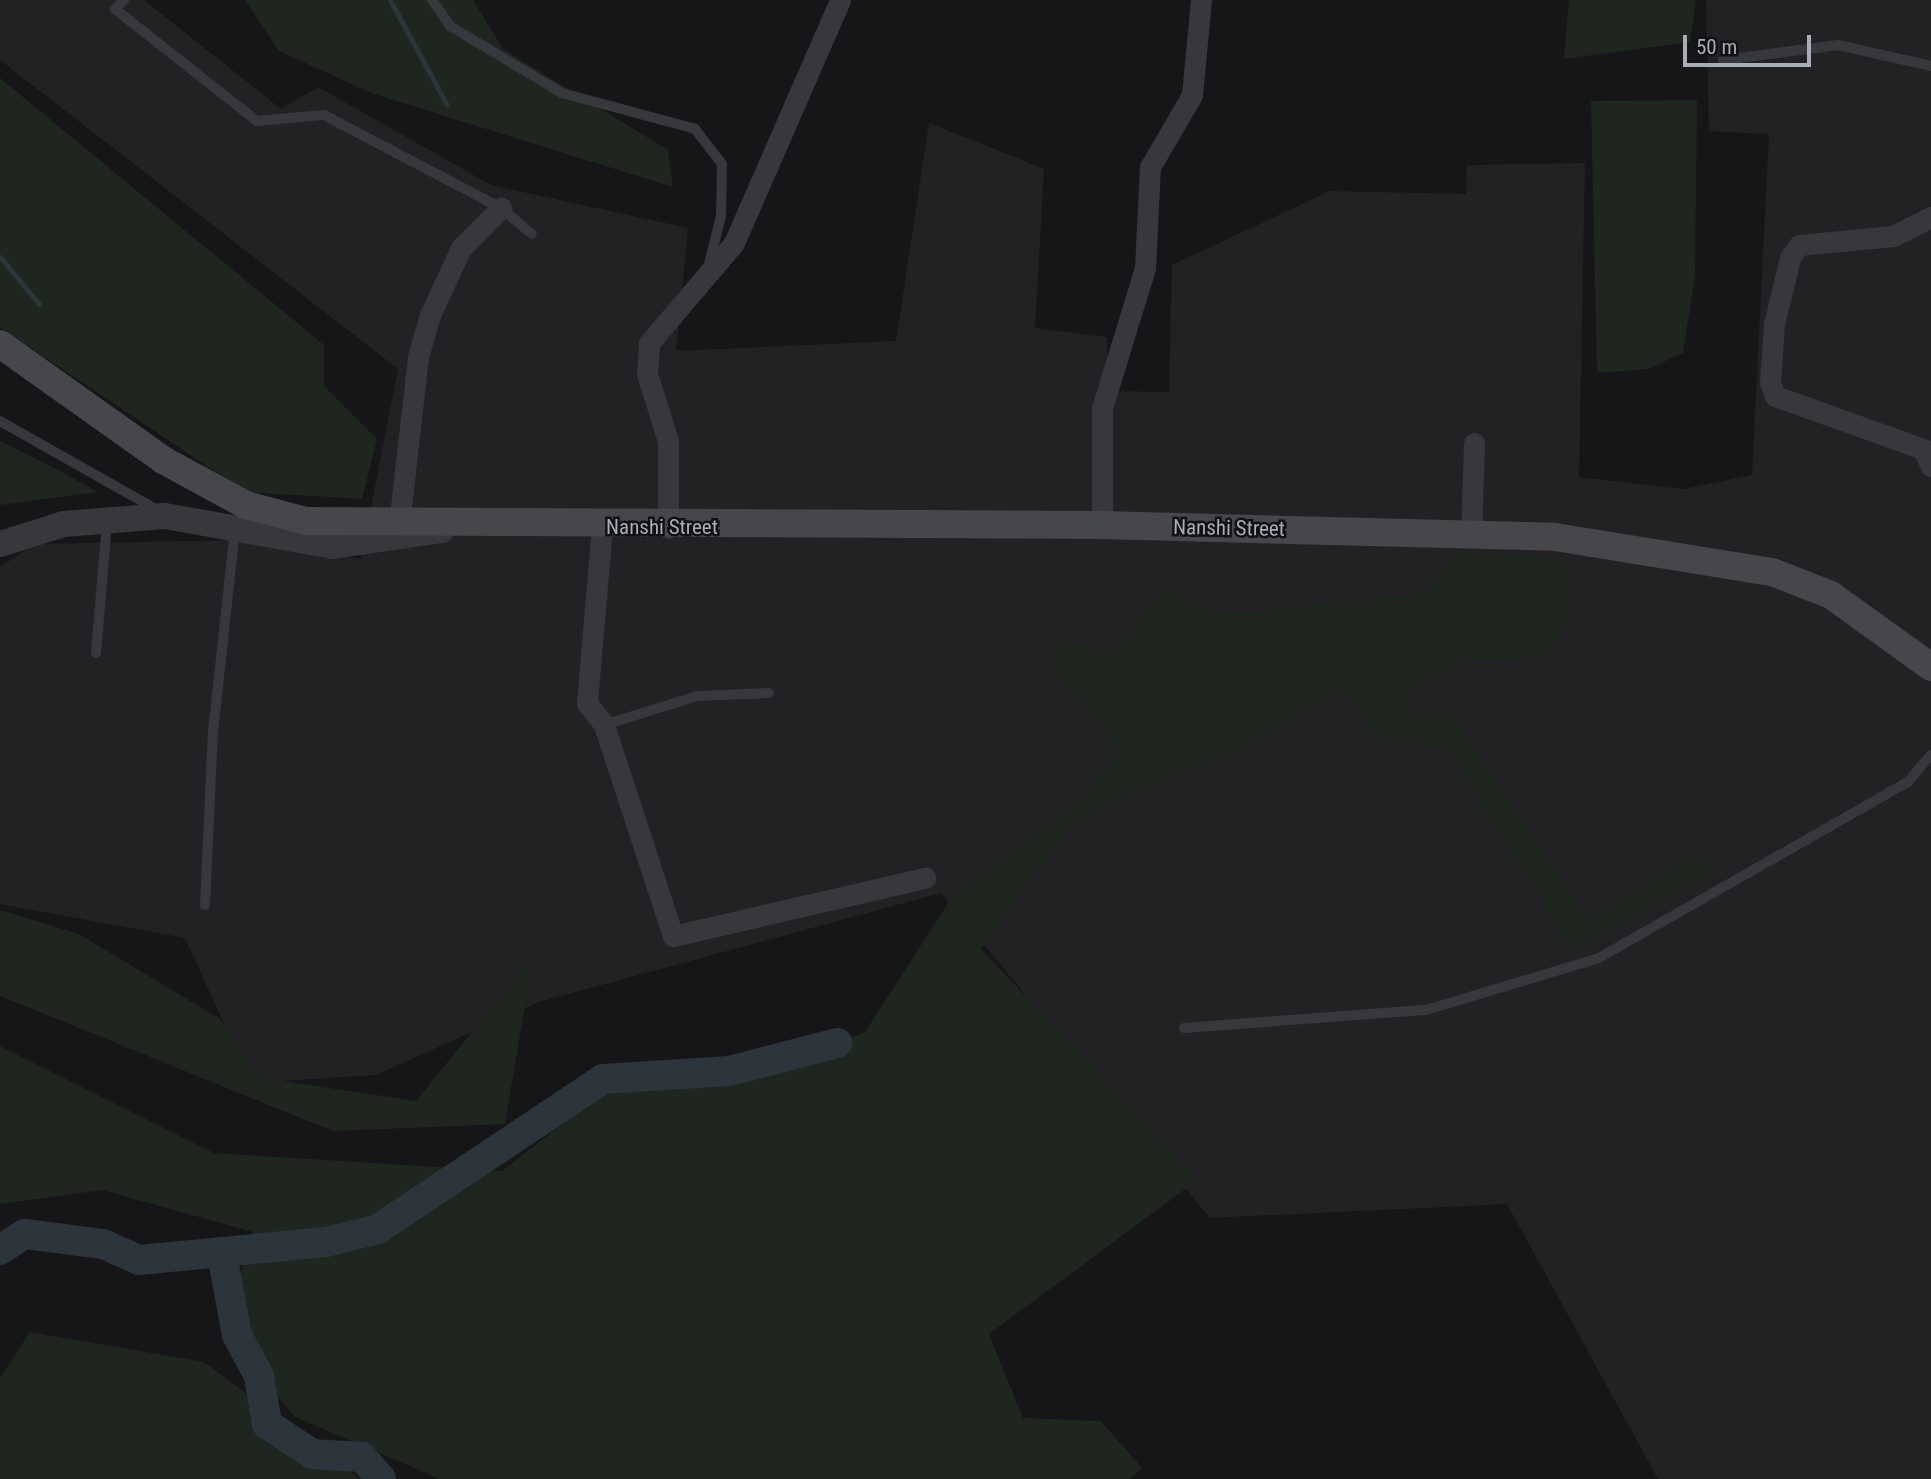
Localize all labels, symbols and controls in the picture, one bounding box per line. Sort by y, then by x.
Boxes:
scale bar [1686,21,1814,65]
text: 50 m [1696,35,1737,59]
street label: Nanshi Street [606,514,718,540]
street label: Nanshi Street [1173,514,1285,542]

